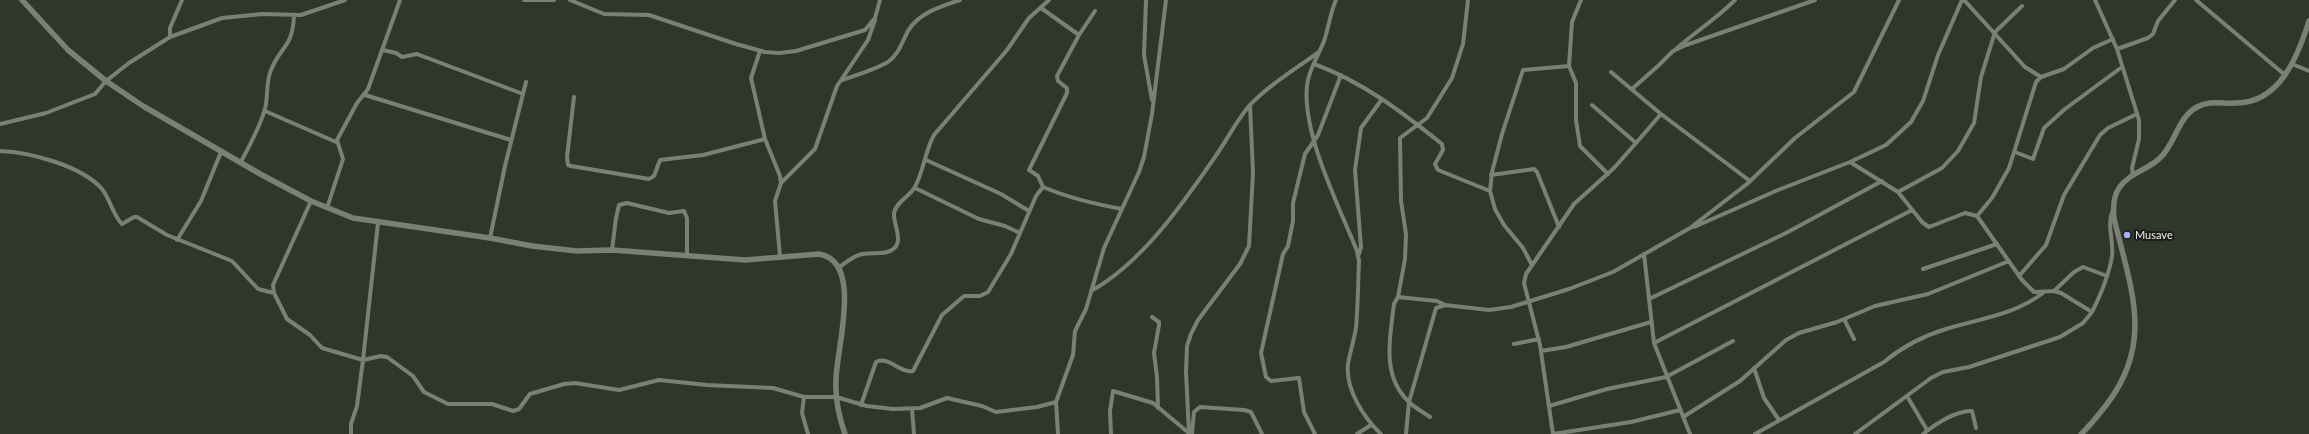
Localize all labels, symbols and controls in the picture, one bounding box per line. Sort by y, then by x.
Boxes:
place label: Musave [2135,228,2173,242]
marker: Musave [2122,230,2132,240]

